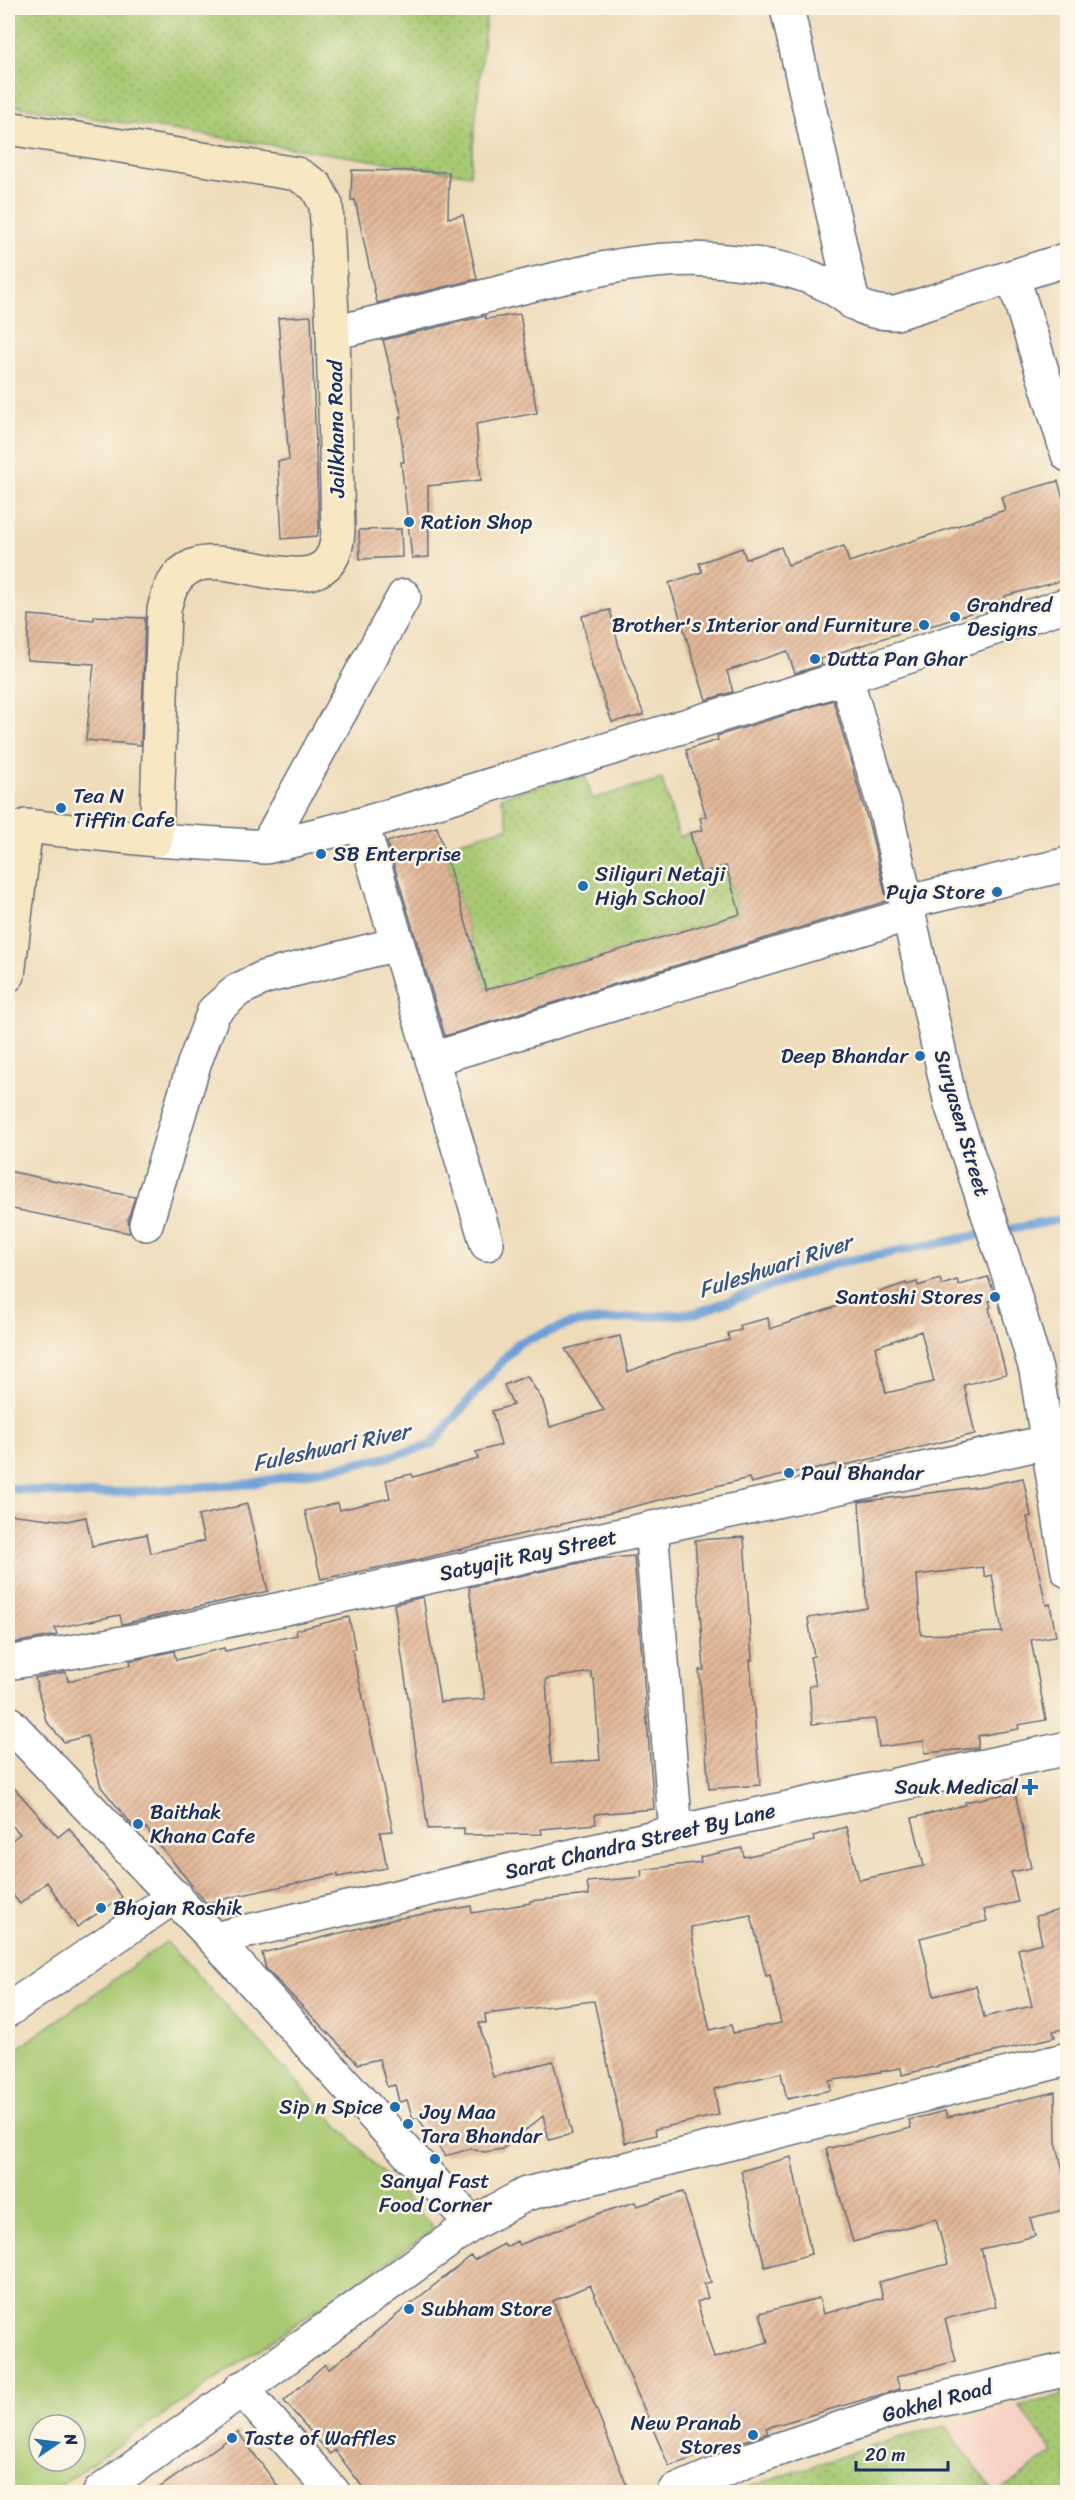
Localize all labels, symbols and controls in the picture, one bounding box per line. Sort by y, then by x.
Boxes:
street label: Jailkhana Road [316,358,356,499]
place label: Ration Shop [421,503,532,541]
marker: Ration Shop [402,515,416,529]
place label: Grandred Designs [967,586,1054,648]
place label: Brother's Interior and Furniture [612,606,912,644]
marker: Grandred Designs [948,610,962,624]
marker: Brother's Interior and Furniture [917,618,931,632]
place label: Dutta Pan Ghar [827,640,968,678]
marker: Dutta Pan Ghar [808,652,822,666]
place label: Tea N Tiffin Cafe [73,777,175,839]
marker: Tea N Tiffin Cafe [54,801,68,815]
place label: SB Enterprise [333,835,461,873]
marker: SB Enterprise [314,847,328,861]
place label: Siliguri Netaji High School [595,855,726,917]
place label: Puja Store [886,873,985,911]
marker: Siliguri Netaji High School [576,879,590,893]
marker: Puja Store [990,885,1004,899]
place label: Deep Bhandar [781,1037,909,1075]
street label: Suryasen Street [923,1045,1001,1201]
marker: Deep Bhandar [913,1049,927,1063]
water label: Fuleshwari River [693,1222,861,1309]
place label: Santoshi Stores [835,1278,983,1316]
marker: Santoshi Stores [988,1290,1002,1304]
water label: Fuleshwari River [249,1411,417,1483]
place label: Paul Bhandar [801,1454,925,1492]
marker: Paul Bhandar [782,1466,796,1480]
street label: Satyajit Ray Street [436,1518,620,1592]
place label: Sauk Medical [894,1768,1019,1806]
marker: Sauk Medical [1023,1780,1037,1794]
street label: Sarat Chandra Street By Lane [501,1791,779,1891]
place label: Baithak Khana Cafe [150,1793,255,1855]
marker: Baithak Khana Cafe [131,1817,145,1831]
place label: Bhojan Roshik [113,1889,243,1927]
marker: Bhojan Roshik [94,1901,108,1915]
place label: Sip n Spice [279,2088,383,2126]
place label: Joy Maa Tara Bhandar [419,2093,543,2155]
marker: Sip n Spice [388,2100,402,2114]
marker: Joy Maa Tara Bhandar [401,2117,415,2131]
marker: Sanyal Fast Food Corner [428,2152,442,2166]
place label: Sanyal Fast Food Corner [379,2162,492,2224]
place label: Subham Store [421,2290,552,2328]
marker: Subham Store [402,2302,416,2316]
street label: Gokhel Road [878,2368,998,2434]
place label: New Pranab Stores [631,2404,741,2466]
north arrow [27,2413,87,2473]
place label: Taste of Waffles [244,2419,397,2457]
marker: New Pranab Stores [746,2428,760,2442]
text: N [55,2430,87,2449]
marker: Taste of Waffles [225,2431,239,2445]
scale bar [856,2434,948,2472]
text: 20 m [865,2439,905,2471]

